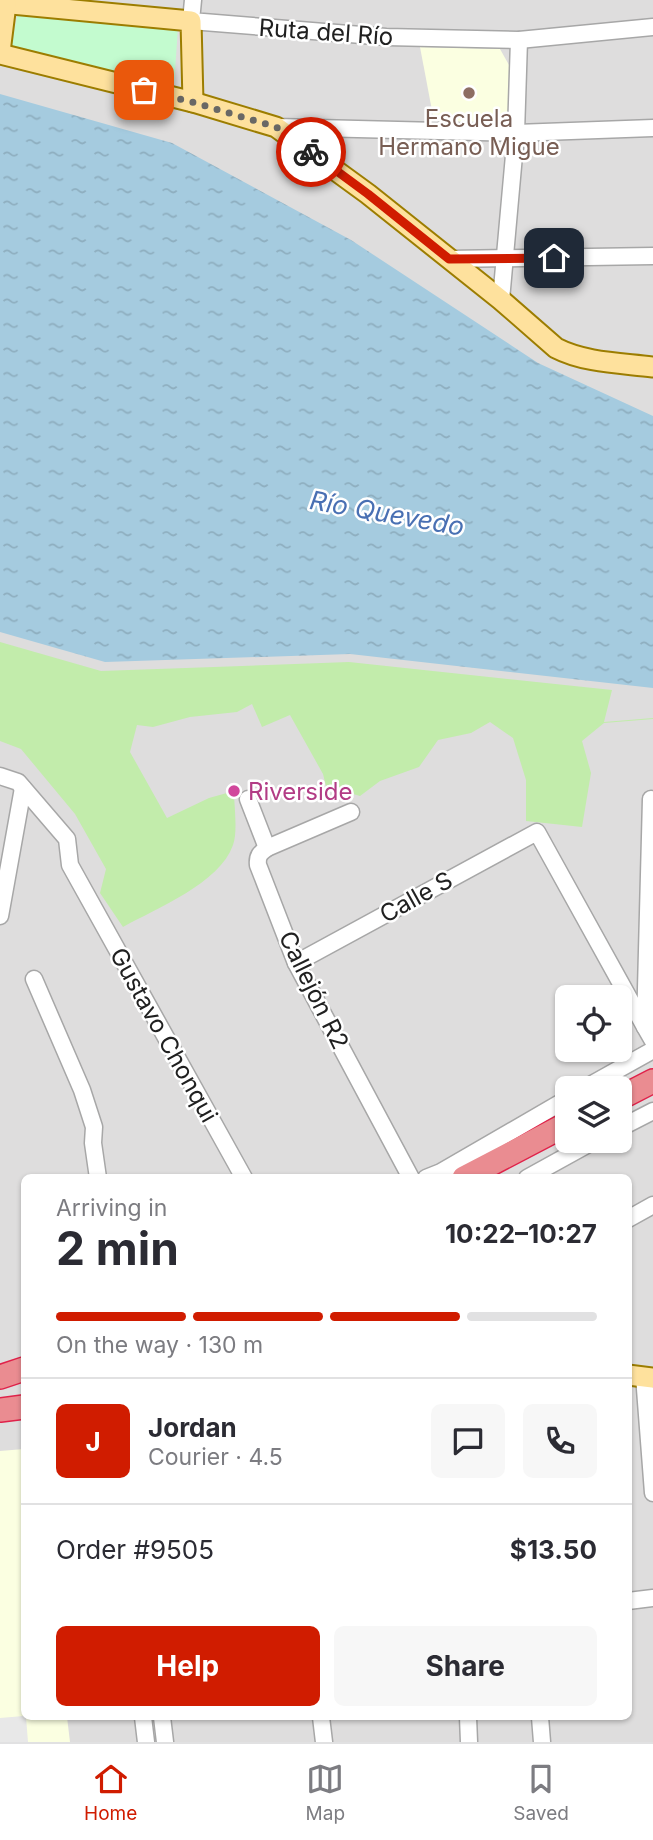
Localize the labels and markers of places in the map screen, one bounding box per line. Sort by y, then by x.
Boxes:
pin [114,60,174,120]
marker: Escuela Hermano Migue [461,85,477,101]
place label: Escuela Hermano Migue [378,104,560,161]
pin [524,228,584,288]
place label: Riverside [248,777,352,806]
marker: Riverside [226,783,242,799]

